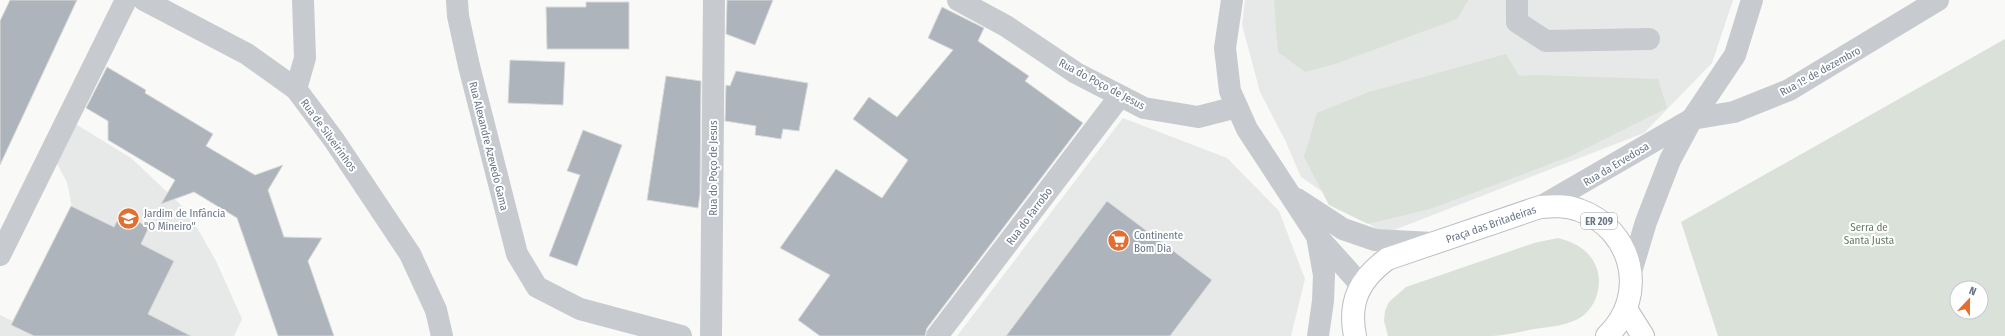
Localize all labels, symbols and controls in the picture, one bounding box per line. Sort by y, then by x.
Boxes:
street label: Rua 1º de dezembro [1778,44,1863,99]
street label: Rua do Poço de Jesus [1057,56,1147,113]
street label: Rua Alexandre Azevedo Gama [466,80,511,212]
street label: Rua de Silveirinhos [298,97,359,174]
street label: Rua do Poço de Jesus [707,120,720,216]
street label: Rua da Ervedosa [1581,140,1652,189]
street label: Rua do Farrobo [1004,185,1055,248]
street label: Praça das Britadeiras [1444,203,1538,246]
school or university icon: Jardim de Infância "O Mineiro" [116,206,142,232]
place label: Jardim de Infância "O Mineiro" [144,207,225,233]
road number: ER 209 [1581,213,1617,229]
park label: Serra de Santa Justa [1844,221,1894,247]
supermarket icon: Continente Bom Dia [1106,228,1132,254]
place label: Continente Bom Dia [1134,229,1183,255]
north arrow [1949,280,1989,320]
text: N [1967,284,1978,298]

